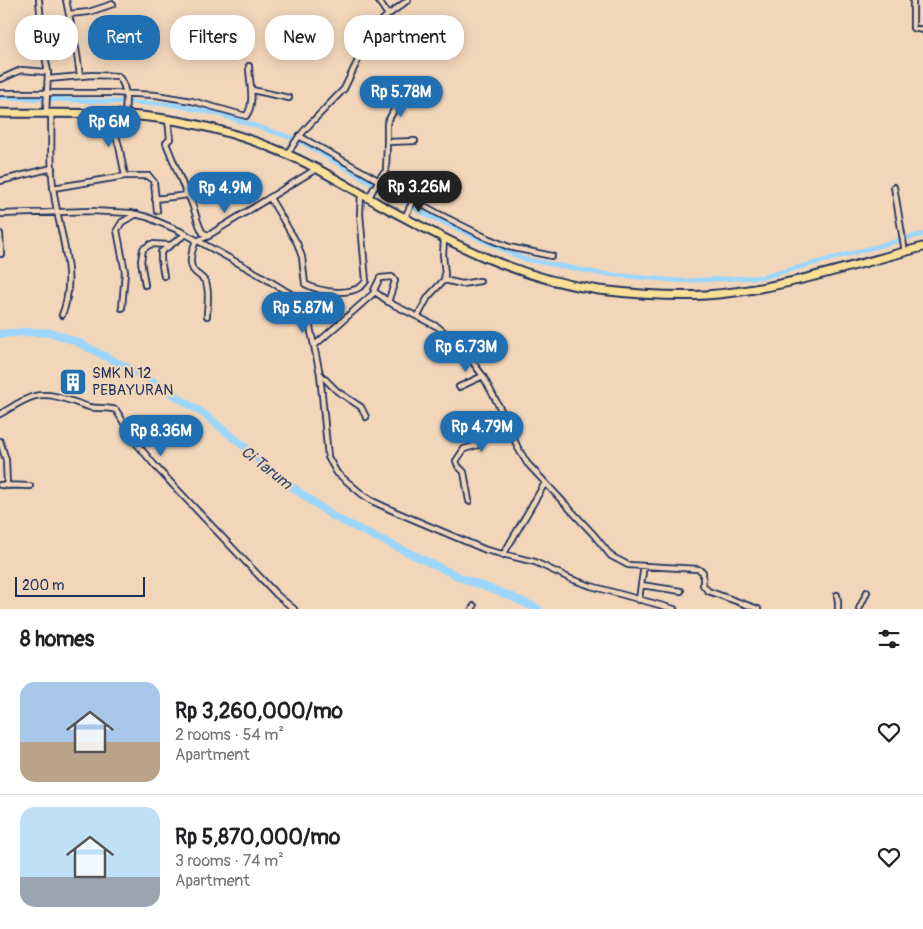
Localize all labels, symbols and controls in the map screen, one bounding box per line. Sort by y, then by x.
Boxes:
chip: Buy [15,15,78,60]
chip: Rent [88,15,160,60]
chip: Filters [170,15,255,60]
chip: New [265,15,334,60]
chip: Apartment [344,15,464,60]
pin: Rp 5.78M [349,76,453,118]
text: Rp 5.78M [371,82,431,102]
pin: Rp 6M [74,106,144,148]
text: Rp 6M [88,112,130,132]
pin: Rp 3.26M [367,170,471,213]
pin: Rp 4.9M [179,172,271,214]
text: Rp 3.26M [388,177,450,197]
text: Rp 4.9M [199,178,251,198]
pin: Rp 5.87M [251,292,355,334]
text: Rp 5.87M [273,298,333,318]
pin: Rp 6.73M [414,330,518,373]
text: Rp 6.73M [435,337,497,357]
place label: SMK N 12 PEBAYURAN [92,364,174,400]
building icon: SMK N 12 PEBAYURAN [58,367,88,397]
pin: Rp 4.79M [430,410,534,453]
pin: Rp 8.36M [109,414,213,457]
text: Rp 4.79M [451,417,513,437]
text: Rp 8.36M [130,421,192,441]
water label: Ci Tarum [237,442,296,494]
scale bar [15,574,145,597]
text: 200 m [22,577,64,594]
icon: filters [875,625,903,653]
text: 8 homes [20,626,94,653]
text: Rp 3,260,000/mo [175,698,343,725]
icon: home [60,702,120,762]
icon: heart [875,718,903,746]
text: 2 rooms · 54 m² [175,725,284,745]
text: Apartment [175,745,250,765]
text: Rp 5,870,000/mo [175,824,340,851]
icon: home [60,827,120,887]
icon: heart [875,843,903,871]
text: 3 rooms · 74 m² [175,851,284,871]
text: Apartment [175,871,250,891]

